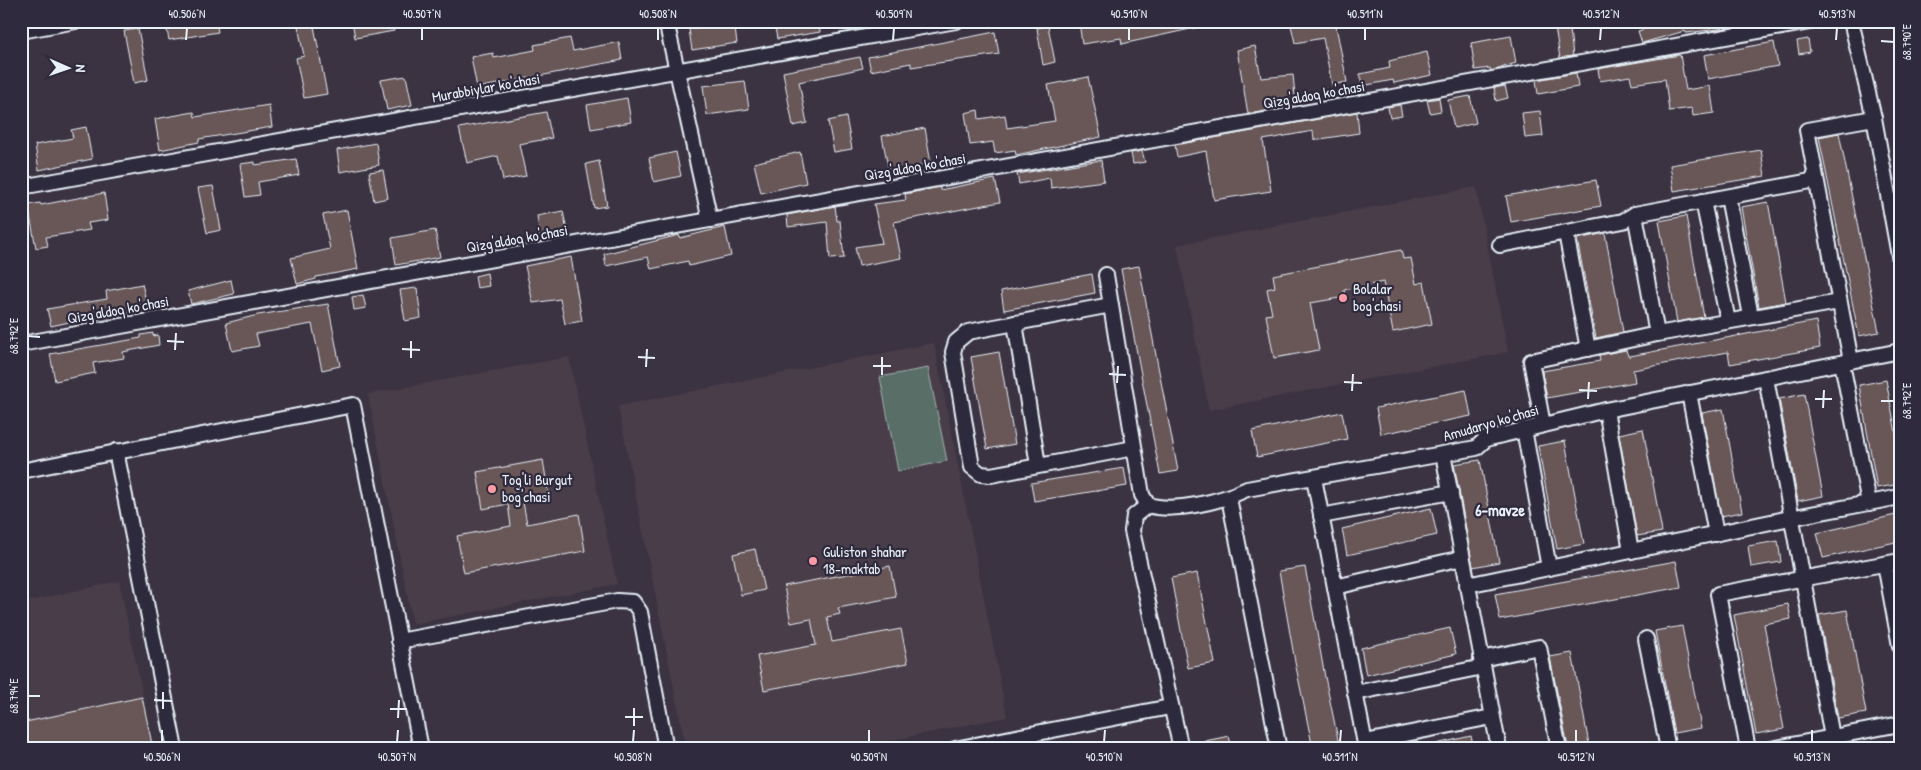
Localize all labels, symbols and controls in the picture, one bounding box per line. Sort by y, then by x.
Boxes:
text: 40.506°N [169,5,205,22]
text: 40.507°N [403,5,441,22]
text: 40.508°N [639,5,677,22]
text: 40.509°N [876,5,912,22]
text: 40.510°N [1111,5,1147,22]
text: 40.511°N [1347,5,1383,22]
text: 40.512°N [1583,5,1619,22]
text: 40.513°N [1819,5,1855,22]
text: 68.790°E [1898,23,1915,60]
north arrow [42,42,92,92]
text: N [72,64,91,73]
street label: Murabbiylar ko'chasi [430,68,542,107]
street label: Qizg'aldoq ko'chasi [1261,75,1366,114]
street label: Qizg'aldoq ko'chasi [862,147,967,186]
street label: Qizg'aldoq ko'chasi [464,219,569,258]
place label: Bolalar bog'chasi [1353,278,1402,316]
street label: Qizg'aldoq ko'chasi [65,290,170,329]
marker: Bolalar bog'chasi [1337,292,1349,304]
text: 68.792°E [5,317,22,354]
text: 68.792°E [1898,382,1915,419]
street label: Amudaryo ko'chasi [1441,399,1541,446]
place label: Tog'li Burgut bog'chasi [502,469,573,507]
marker: Tog'li Burgut bog'chasi [486,483,498,495]
district label: 6-mavze [1475,499,1525,521]
place label: Guliston shahar 18-maktab [823,541,907,579]
marker: Guliston shahar 18-maktab [807,555,819,567]
text: 68.794°E [5,678,22,714]
text: 40.506°N [144,748,180,765]
text: 40.507°N [378,748,416,765]
text: 40.508°N [614,748,652,765]
text: 40.509°N [851,748,887,765]
text: 40.510°N [1086,748,1122,765]
text: 40.511°N [1322,748,1358,765]
text: 40.512°N [1558,748,1594,765]
text: 40.513°N [1794,748,1830,765]

